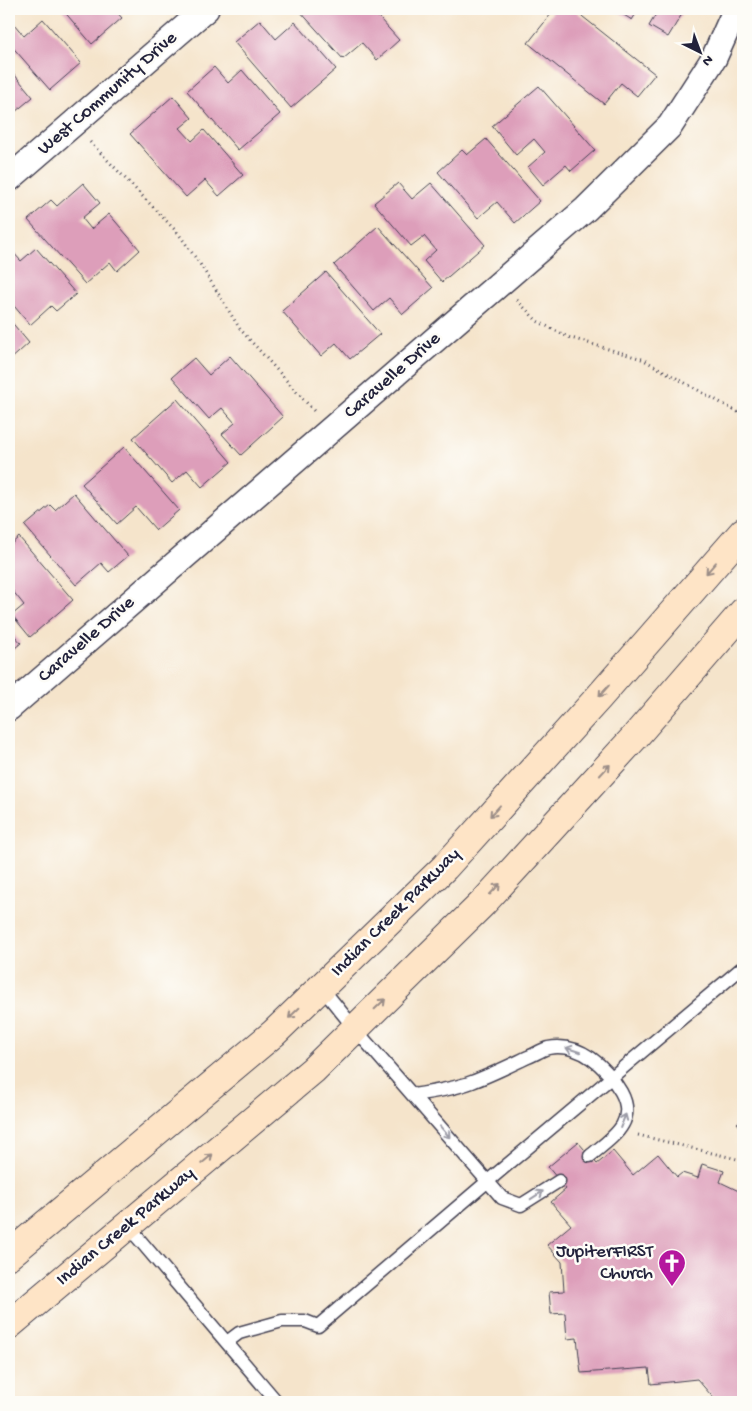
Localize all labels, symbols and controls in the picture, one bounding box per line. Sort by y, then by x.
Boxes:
street label: West Community Drive [33,27,183,161]
north arrow [674,28,724,78]
text: N [698,50,716,69]
street label: Caravelle Drive [340,328,446,424]
one-way arrow [705,562,717,575]
street label: Caravelle Drive [34,592,140,688]
one-way arrow [598,684,610,697]
one-way arrow [599,763,611,776]
one-way arrow [489,805,501,818]
street label: Indian Creek Parkway [327,843,466,982]
one-way arrow [489,883,501,896]
one-way arrow [374,998,386,1010]
one-way arrow [288,1007,301,1019]
one-way arrow [565,1044,581,1054]
one-way arrow [619,1114,628,1129]
one-way arrow [439,1126,451,1139]
one-way arrow [200,1153,213,1164]
street label: Indian Creek Parkway [52,1162,200,1292]
one-way arrow [530,1189,544,1200]
place label: JupiterFIRST Church [556,1241,654,1286]
church icon: JupiterFIRST Church [657,1248,687,1287]

